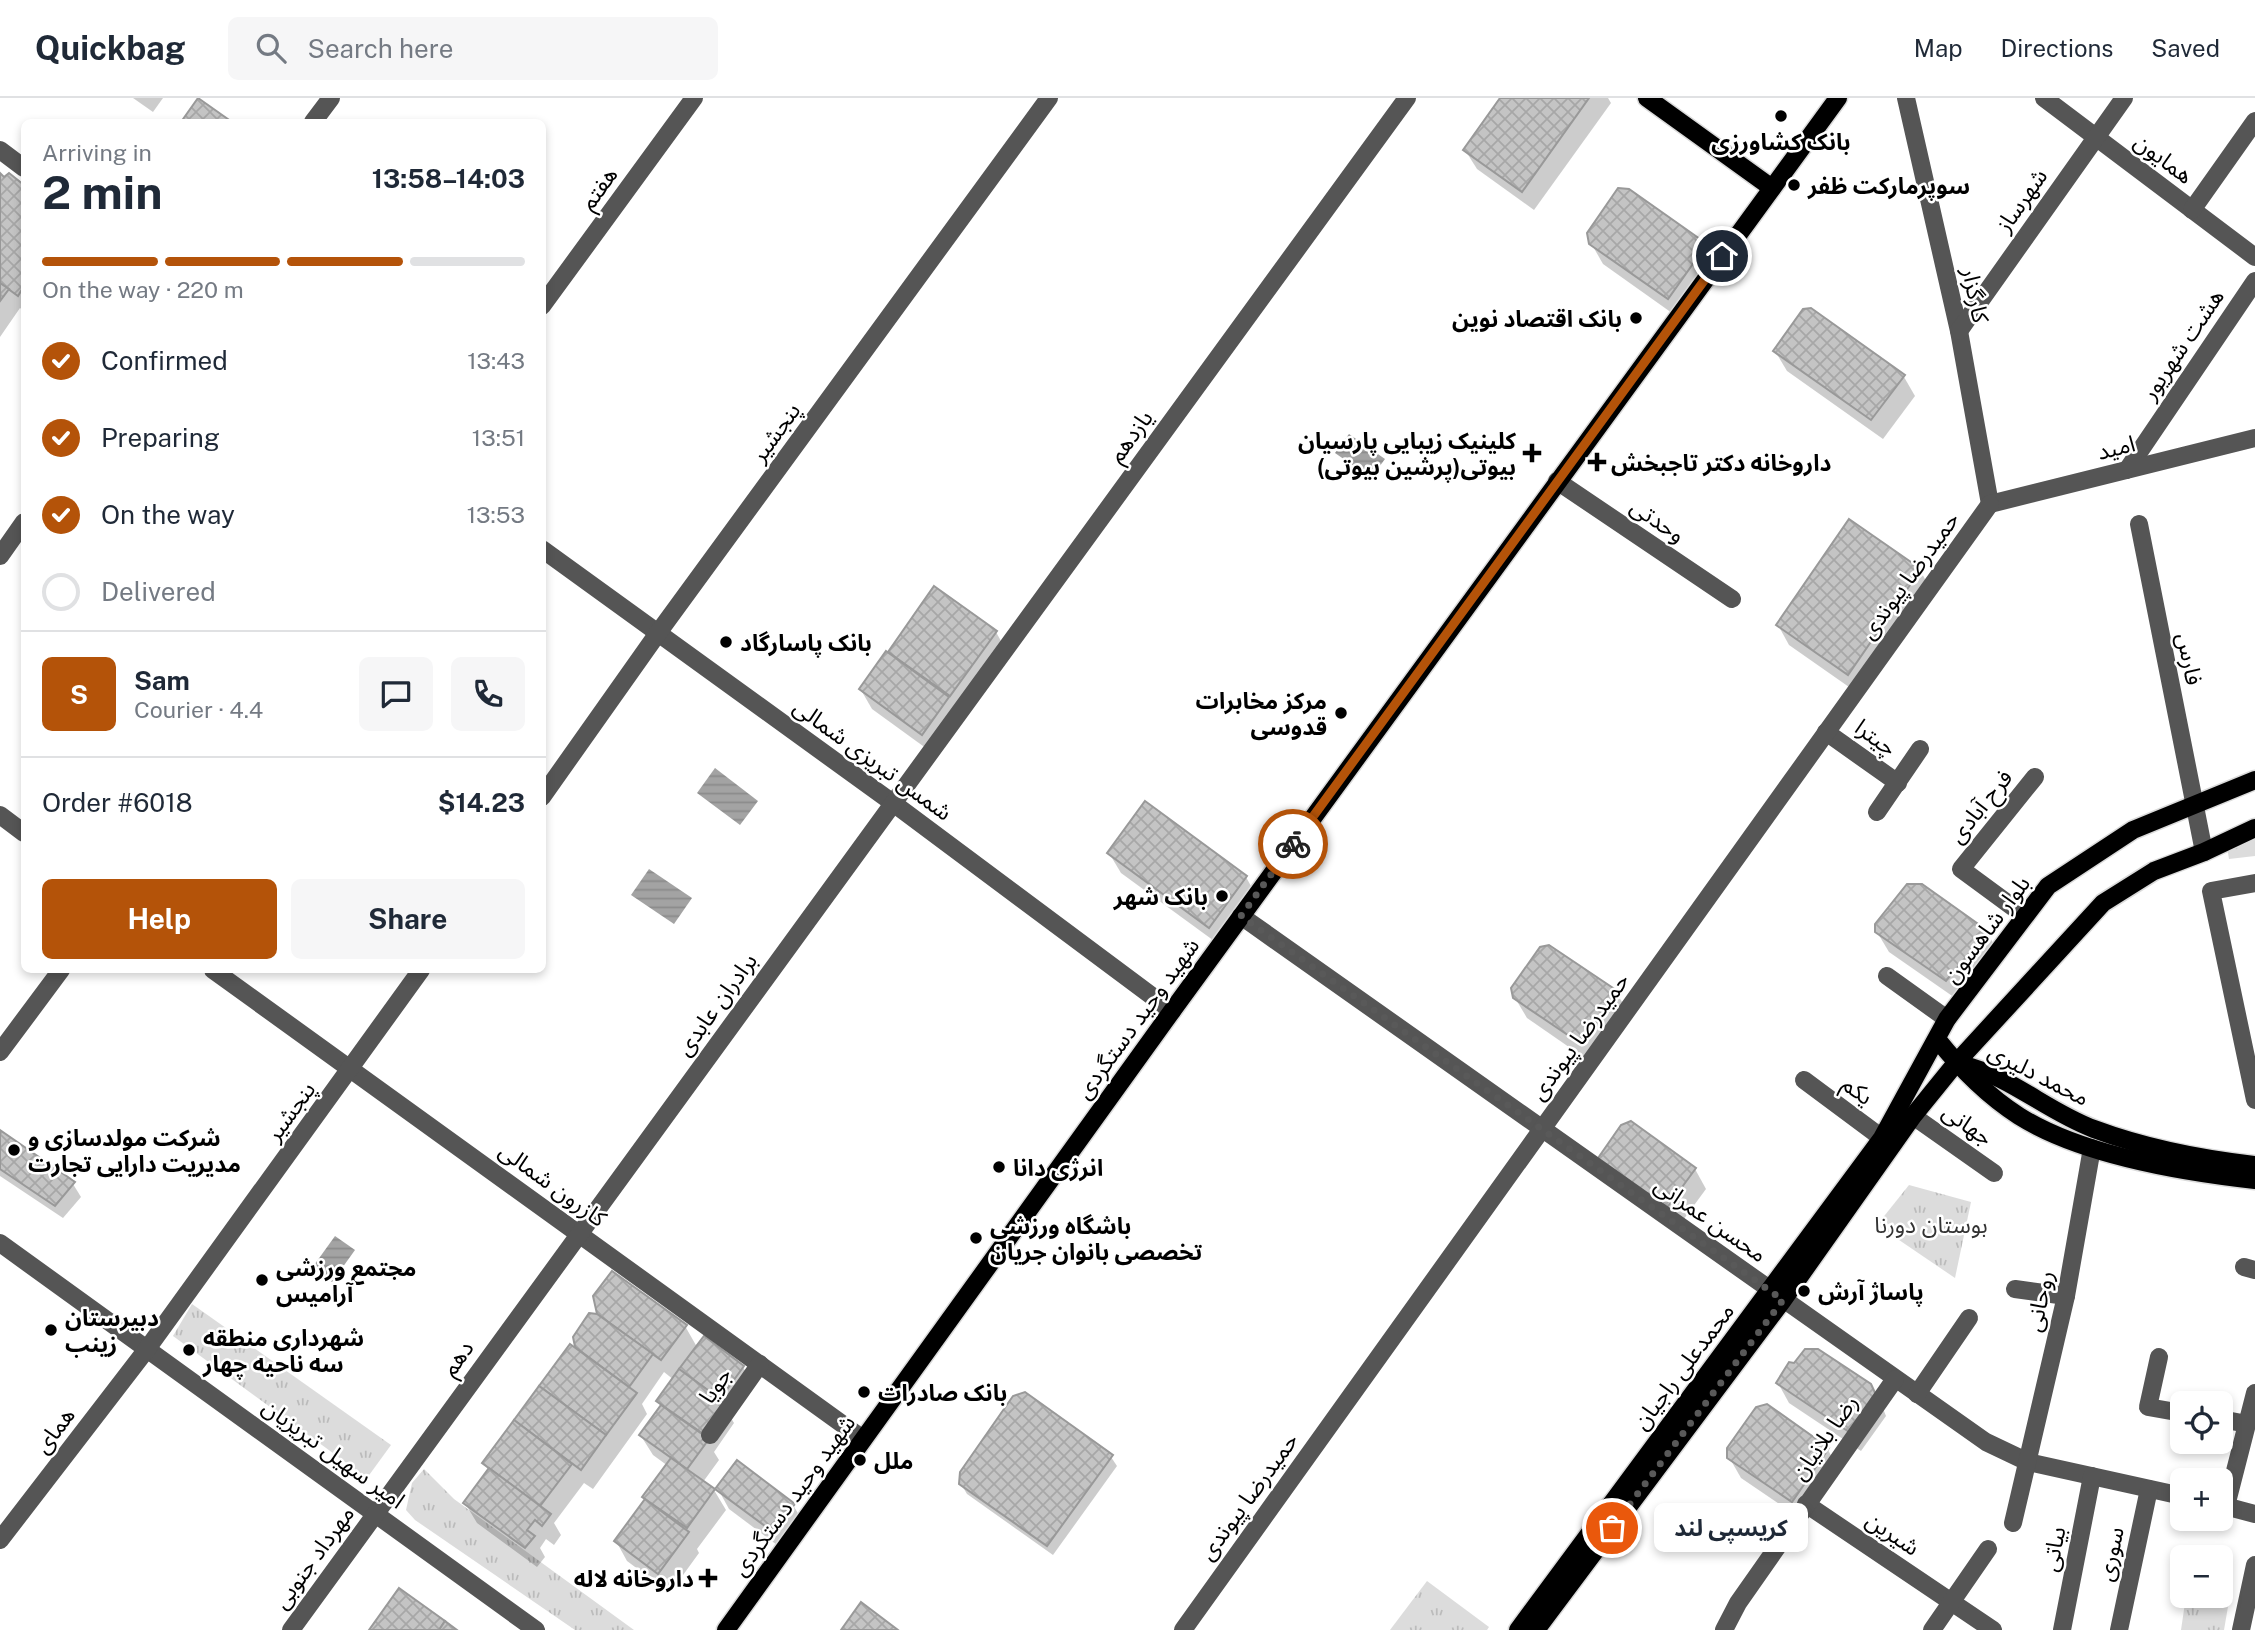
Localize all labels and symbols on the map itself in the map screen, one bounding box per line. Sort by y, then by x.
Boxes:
marker: بانک کشاورزی [1773,108,1789,124]
street label: همایون [2129,127,2199,190]
place label: بانک کشاورزی [1711,128,1851,156]
street label: هفتم [574,161,626,217]
street label: شهرساز [1989,163,2053,238]
place label: سوپرمارکت ظفر [1807,172,1970,201]
marker: سوپرمارکت ظفر [1786,177,1802,193]
pin [1692,226,1752,286]
street label: کارگزار [1956,264,1995,326]
street label: هشت شهریور [2135,283,2230,406]
place label: بانک اقتصاد نوین [1452,305,1622,333]
marker: بانک اقتصاد نوین [1628,310,1644,326]
street label: پنجشیر [744,397,807,469]
street label: یازدهم [1102,404,1161,470]
place label: کلینیک زیبایی پارسیان بیوتی(پرشین بیوتی) [1298,427,1517,482]
street label: امید [2094,429,2138,465]
marker: کلینیک زیبایی پارسیان بیوتی(پرشین بیوتی) [1522,443,1542,463]
place label: داروخانه دکتر تاجبخش [1611,449,1831,477]
marker: داروخانه دکتر تاجبخش [1589,454,1605,470]
street label: وحدتی [1625,492,1690,549]
street label: حمیدرضا پیوندی [1854,506,1966,645]
place label: بانک پاسارگاد [740,629,872,658]
street label: فارس [2171,631,2208,688]
marker: بانک پاسارگاد [718,634,734,650]
place label: مرکز مخابرات قدوسی [1196,687,1327,741]
street label: شمس تبریزی شمالی [788,692,958,826]
marker: مرکز مخابرات قدوسی [1333,705,1349,721]
street label: چیترا [1849,713,1902,763]
street label: فرح آبادی [1942,764,2021,851]
courier [1258,809,1328,879]
street label: بلوار شاهسون [1937,870,2036,989]
place label: بانک شهر [1113,883,1208,911]
marker: بانک شهر [1214,888,1230,904]
street label: شهید وحید دستگردی [1070,932,1205,1104]
street label: برادران عابدی [670,948,763,1061]
street label: حمیدرضا پیوندی [1524,967,1636,1106]
street label: محمد دلیری [1983,1037,2094,1112]
street label: یکم [1835,1070,1879,1113]
street label: پنجشیر [259,1076,322,1148]
street label: جهانی [1938,1097,1998,1151]
place label: شرکت مولدسازی و مدیریت دارایی تجارت [28,1124,241,1178]
street label: کازرون شمالی [494,1136,612,1233]
marker: شرکت مولدسازی و مدیریت دارایی تجارت [6,1142,22,1158]
place label: انرژی دانا [1013,1154,1103,1182]
marker: انرژی دانا [991,1159,1007,1175]
street label: محسن عمرانی [1649,1170,1772,1268]
park label: بوستان دورنا [1874,1211,1988,1239]
place label: باشگاه ورزشی تخصصی بانوان جریان [990,1212,1202,1266]
marker: باشگاه ورزشی تخصصی بانوان جریان [968,1230,984,1246]
place label: مجتمع ورزشی آرامیس [276,1254,416,1308]
street label: روحانی [2019,1268,2060,1334]
marker: مجتمع ورزشی آرامیس [254,1272,270,1288]
place label: پاساژ آرش [1818,1278,1924,1307]
marker: پاساژ آرش [1796,1283,1812,1299]
street label: محمدعلی راجیان [1627,1298,1740,1435]
place label: دبیرستان زینب [65,1304,159,1358]
marker: دبیرستان زینب [43,1322,59,1338]
place label: شهرداری منطقه سه ناحیه چهار [202,1324,364,1379]
street label: دهم [435,1335,482,1383]
marker: شهرداری منطقه سه ناحیه چهار [181,1342,197,1358]
street label: جویا [693,1362,738,1409]
place label: بانک صادرات [878,1379,1007,1407]
marker: بانک صادرات [856,1384,872,1400]
street label: رضا بلانیان [1785,1389,1864,1485]
street label: امیر سهیل تبریزیان [257,1392,410,1514]
street label: همای [28,1402,80,1458]
street label: شهید وحید دستگردی [726,1409,861,1581]
street label: حمیدرضا پیوندی [1193,1427,1305,1566]
place label: ملل [874,1447,914,1475]
marker: ملل [852,1452,868,1468]
pin [1582,1498,1642,1558]
street label: مهرداد جنوبی [267,1500,360,1614]
callout: کریسپی لند [1654,1504,1808,1552]
street label: شیرین [1861,1505,1925,1561]
street label: بیاتی [2035,1524,2071,1574]
street label: سوری [2091,1524,2130,1584]
place label: داروخانه لاله [574,1565,694,1593]
marker: داروخانه لاله [700,1570,716,1586]

